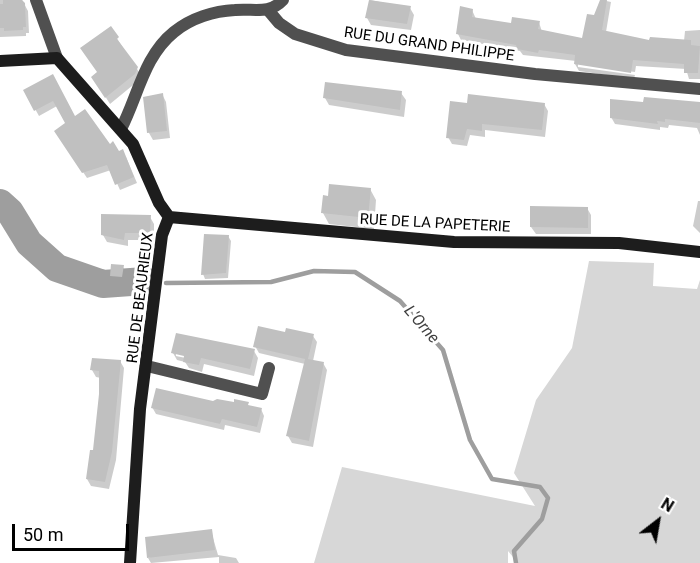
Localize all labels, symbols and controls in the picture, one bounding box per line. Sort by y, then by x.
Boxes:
street label: RUE DU GRAND PHILIPPE [343,24,515,66]
street label: RUE DE LA PAPETERIE [359,211,511,237]
street label: RUE DE BEAURIEUX [124,232,158,364]
water label: L'Orne [399,302,443,348]
north arrow [628,491,688,551]
text: N [658,494,677,516]
scale bar [15,512,132,550]
text: 50 m [23,524,63,545]

